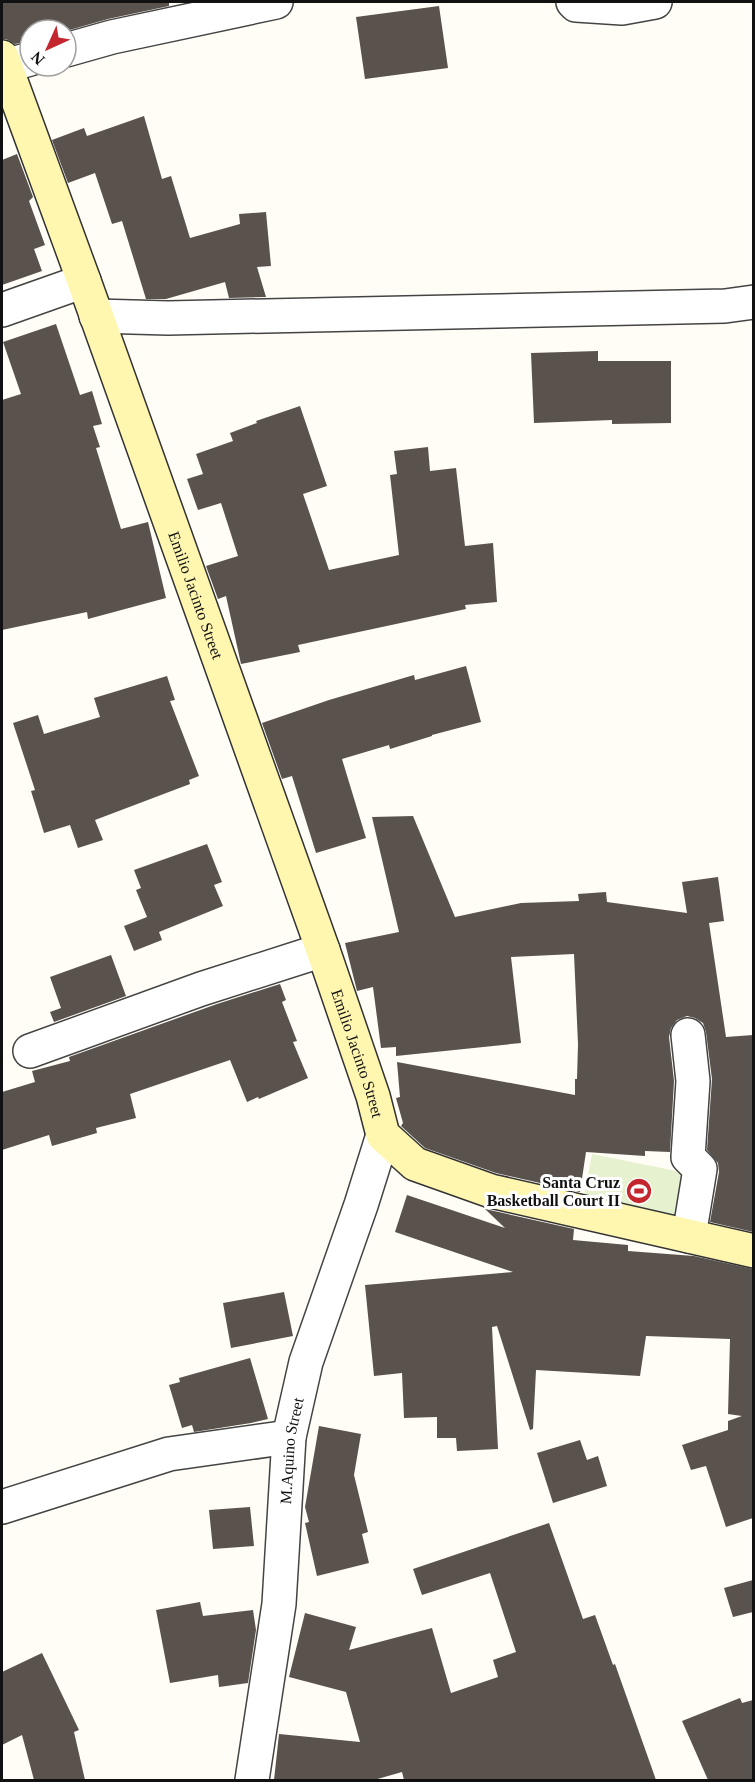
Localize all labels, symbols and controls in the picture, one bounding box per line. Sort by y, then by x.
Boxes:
north arrow [18,18,78,78]
text: N [27,48,48,68]
street label: Emilio Jacinto Street [165,529,226,662]
street label: Emilio Jacinto Street [328,987,386,1120]
place label: Santa Cruz Basketball Court II [487,1174,620,1209]
sports icon: Santa Cruz Basketball Court II [624,1176,654,1206]
street label: M.Aquino Street [277,1395,307,1505]

